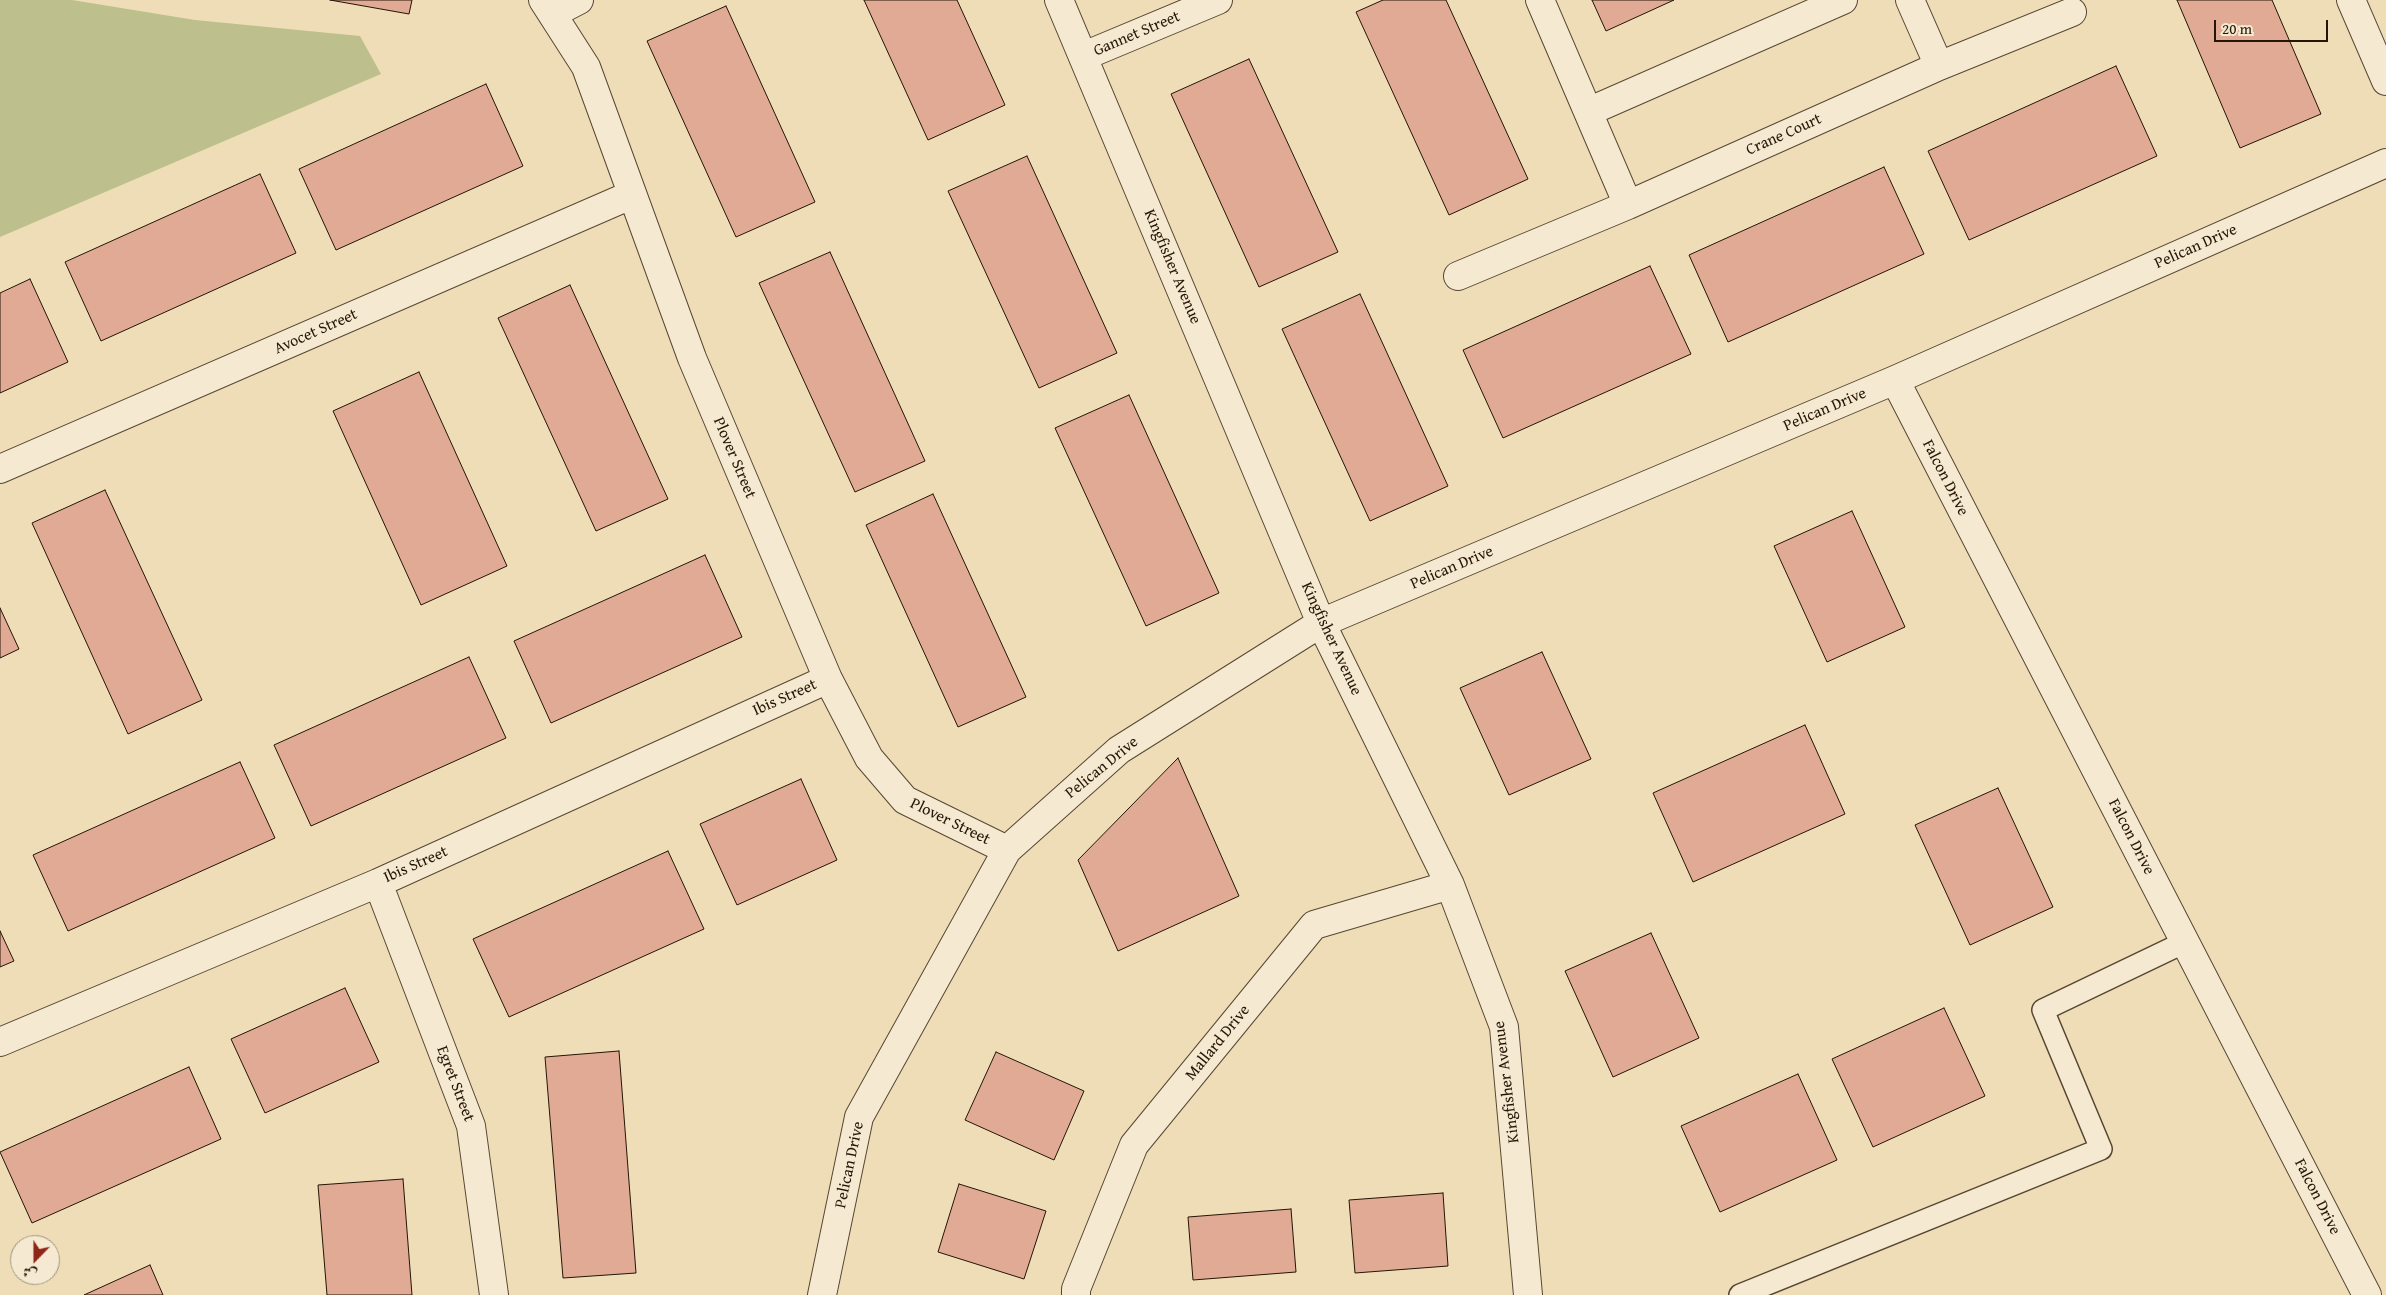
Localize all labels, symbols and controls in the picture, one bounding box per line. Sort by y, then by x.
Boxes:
street label: Gannet Street [1091,7,1183,61]
scale bar [2216,10,2330,42]
text: 20 m [2222,18,2252,39]
street label: Crane Court [1743,110,1825,160]
street label: Kingfisher Avenue [1139,207,1205,327]
street label: Pelican Drive [2152,220,2240,274]
street label: Avocet Street [271,305,361,359]
street label: Pelican Drive [1781,384,1869,436]
street label: Plover Street [708,414,760,502]
street label: Falcon Drive [1918,437,1972,519]
street label: Pelican Drive [1408,542,1496,594]
street label: Kingfisher Avenue [1296,579,1366,699]
street label: Ibis Street [750,675,820,721]
street label: Pelican Drive [1062,733,1142,803]
street label: Plover Street [907,794,993,850]
street label: Falcon Drive [2104,796,2158,878]
street label: Ibis Street [381,842,451,888]
street label: Mallard Drive [1182,1001,1254,1085]
street label: Kingfisher Avenue [1490,1020,1524,1144]
street label: Egret Street [432,1043,478,1125]
street label: Pelican Drive [831,1120,869,1210]
street label: Falcon Drive [2290,1156,2344,1238]
north arrow [10,1235,60,1285]
text: ش [20,1261,40,1285]

